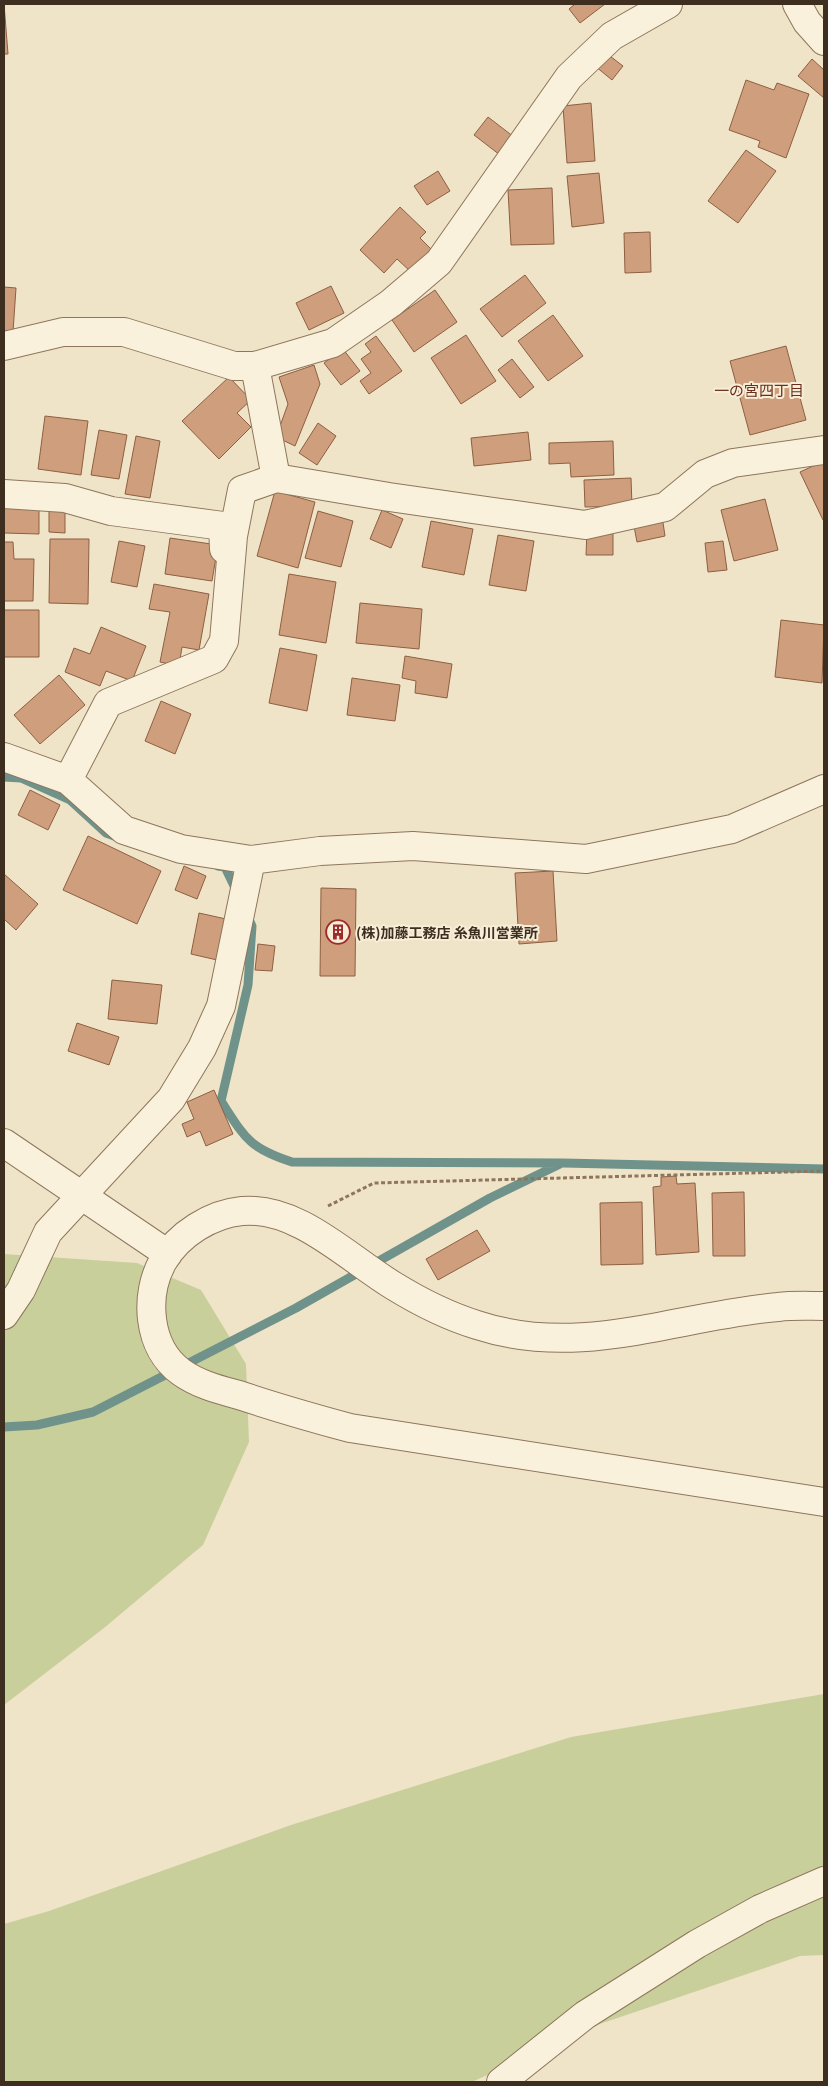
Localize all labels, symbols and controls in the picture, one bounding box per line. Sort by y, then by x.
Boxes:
district label: 一の宮四丁目 [714,379,804,400]
building icon: (株)加藤工務店 糸魚川営業所 [325,919,351,945]
place label: (株)加藤工務店 糸魚川営業所 [356,922,538,942]

